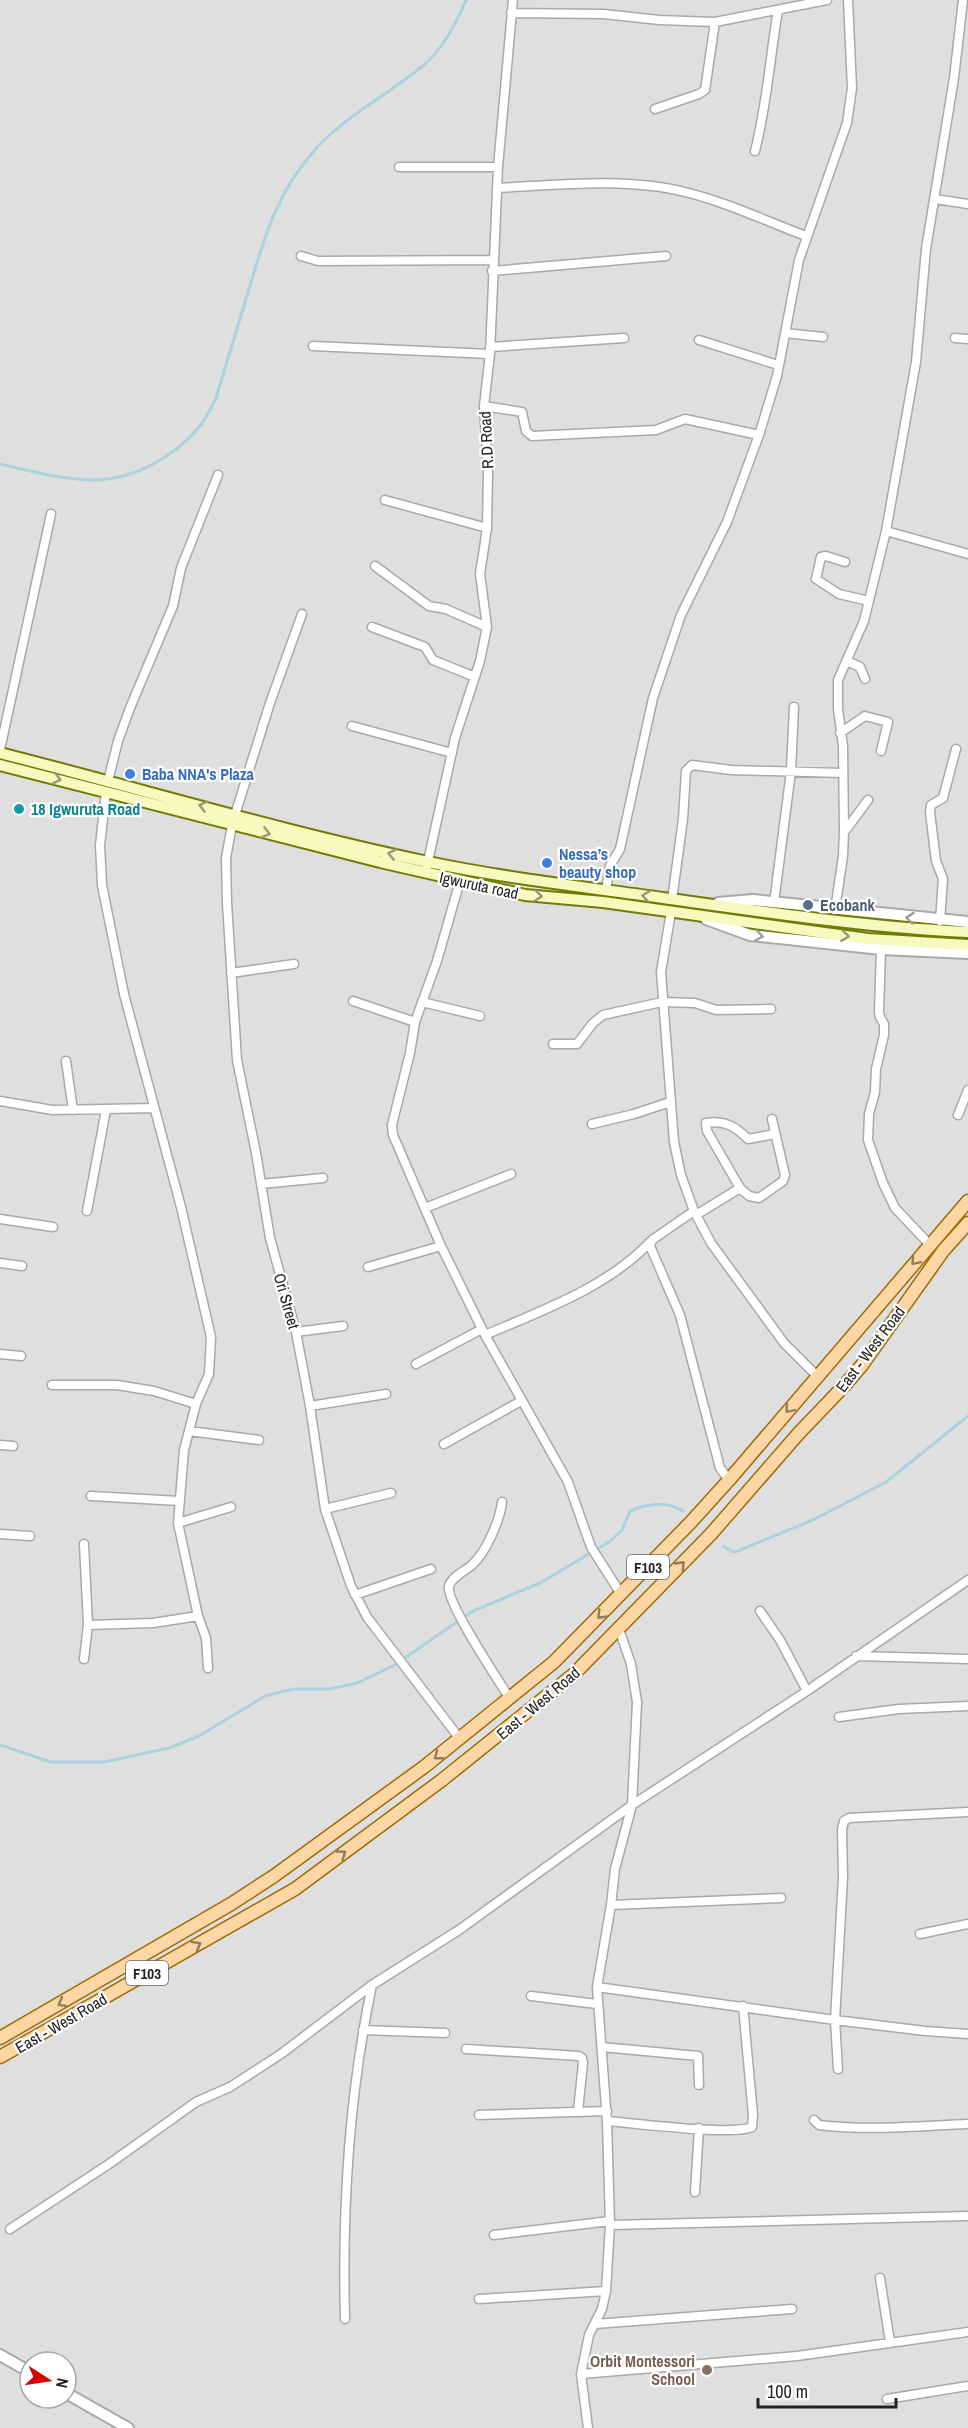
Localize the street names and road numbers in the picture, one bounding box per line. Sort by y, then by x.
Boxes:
street label: R.D Road [474,411,498,469]
street label: Igwuruta road [437,866,521,904]
street label: Ori Street [269,1271,306,1332]
street label: East - West Road [830,1301,910,1397]
road number: F103 [627,1555,669,1579]
street label: East - West Road [492,1662,584,1744]
road number: F103 [126,1961,168,1985]
street label: East - West Road [11,1988,111,2058]

